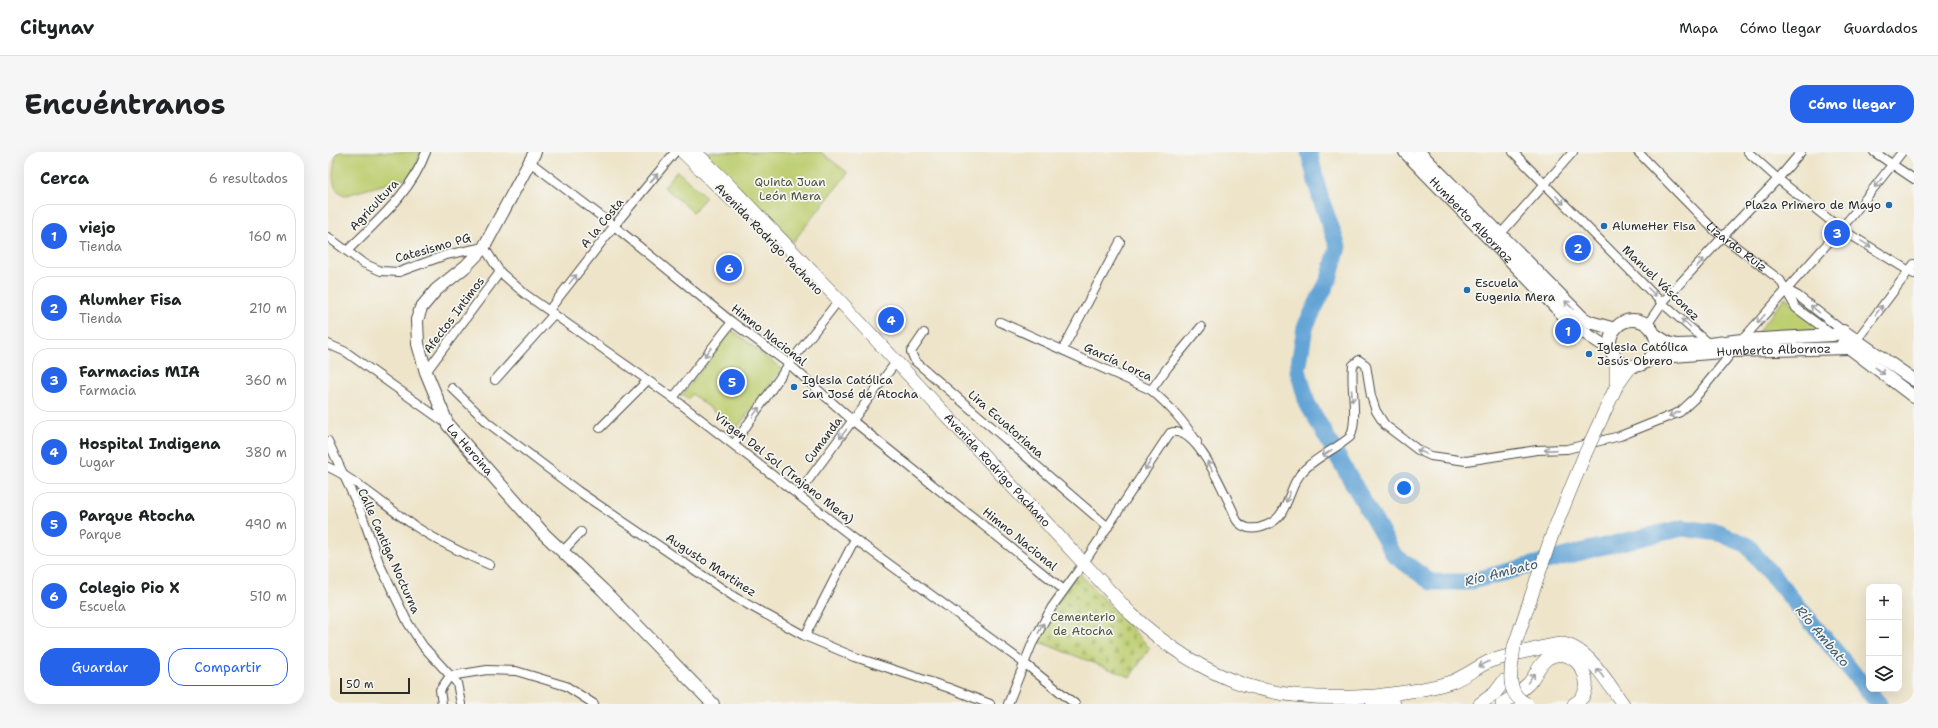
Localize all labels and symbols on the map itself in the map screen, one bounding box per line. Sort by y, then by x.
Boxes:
one-way arrow [649,172,658,183]
park label: Quinta Juan León Mera [754,174,826,204]
street label: Humberto Albornoz [1426,174,1517,267]
street label: Agricultura [346,175,402,234]
one-way arrow [1874,177,1882,188]
street label: Avenida Rodrigo Pachano [711,180,827,298]
street label: A la Costa [577,194,627,251]
one-way arrow [1555,195,1565,205]
place label: Plaza Primero de Mayo [1745,197,1881,213]
marker: Plaza Primero de Mayo [1884,200,1894,210]
place label: AlumeHer Fisa [1612,218,1696,234]
street label: Lizardo Ruiz [1703,218,1770,275]
pin: 3 [1824,218,1850,248]
marker: AlumeHer Fisa [1599,221,1609,231]
street label: Catesismo PG [393,230,473,266]
pin: 2 [1565,233,1591,263]
one-way arrow [1860,240,1871,248]
street label: Manuel Vásconez [1619,242,1703,324]
pin: 6 [716,253,742,283]
one-way arrow [1695,258,1704,268]
street label: Afectos Intimos [420,273,488,357]
one-way arrow [568,274,577,285]
place label: Escuela Eugenia Mera [1475,275,1556,305]
marker: Escuela Eugenia Mera [1462,285,1472,295]
one-way arrow [1647,287,1657,297]
street label: Himno Nacional [728,300,810,370]
one-way arrow [1564,300,1574,310]
one-way arrow [1875,304,1884,315]
pin: 4 [878,305,904,335]
one-way arrow [1810,305,1821,314]
one-way arrow [1756,313,1765,324]
pin: 1 [1555,316,1581,346]
one-way arrow [1680,319,1691,328]
street label: García Lorca [1081,339,1155,385]
place label: Iglesia Católica Jesús Obrero [1597,339,1688,369]
street label: Humberto Albornoz [1716,340,1831,360]
one-way arrow [704,347,713,358]
marker: Iglesia Católica Jesús Obrero [1584,349,1594,359]
pin: 5 [719,367,745,397]
one-way arrow [1874,367,1885,376]
place label: Iglesia Católica San José de Atocha [802,372,919,402]
marker: Iglesia Católica San José de Atocha [789,382,799,392]
street label: Lira Ecuatoriana [965,387,1048,462]
one-way arrow [1348,389,1356,402]
one-way arrow [752,407,760,418]
street label: Virgen Del Sol (Trajano Mera) [711,409,857,527]
street label: Avenida Rodrigo Pachano [940,410,1054,531]
one-way arrow [1668,411,1680,418]
street label: Cumanda [800,413,846,466]
street label: La Heroina [443,421,497,479]
one-way arrow [839,428,847,439]
one-way arrow [1544,446,1557,454]
one-way arrow [1416,447,1428,455]
one-way arrow [1322,449,1333,457]
one-way arrow [1144,459,1152,470]
one-way arrow [1206,461,1214,473]
your location [1394,478,1414,498]
street label: Calle Cantiga Nocturna [354,486,424,617]
one-way arrow [1283,491,1291,503]
street label: Himno Nacional [979,504,1061,574]
street label: Augusto Martinez [663,530,759,600]
water label: Río Ambato [1463,555,1540,590]
water label: Río Ambato [1792,602,1853,671]
park label: Cementerio de Atocha [1050,609,1116,639]
one-way arrow [1037,622,1045,634]
one-way arrow [1478,661,1490,669]
one-way arrow [1596,667,1604,678]
one-way arrow [1527,673,1535,684]
scale bar [340,676,410,695]

